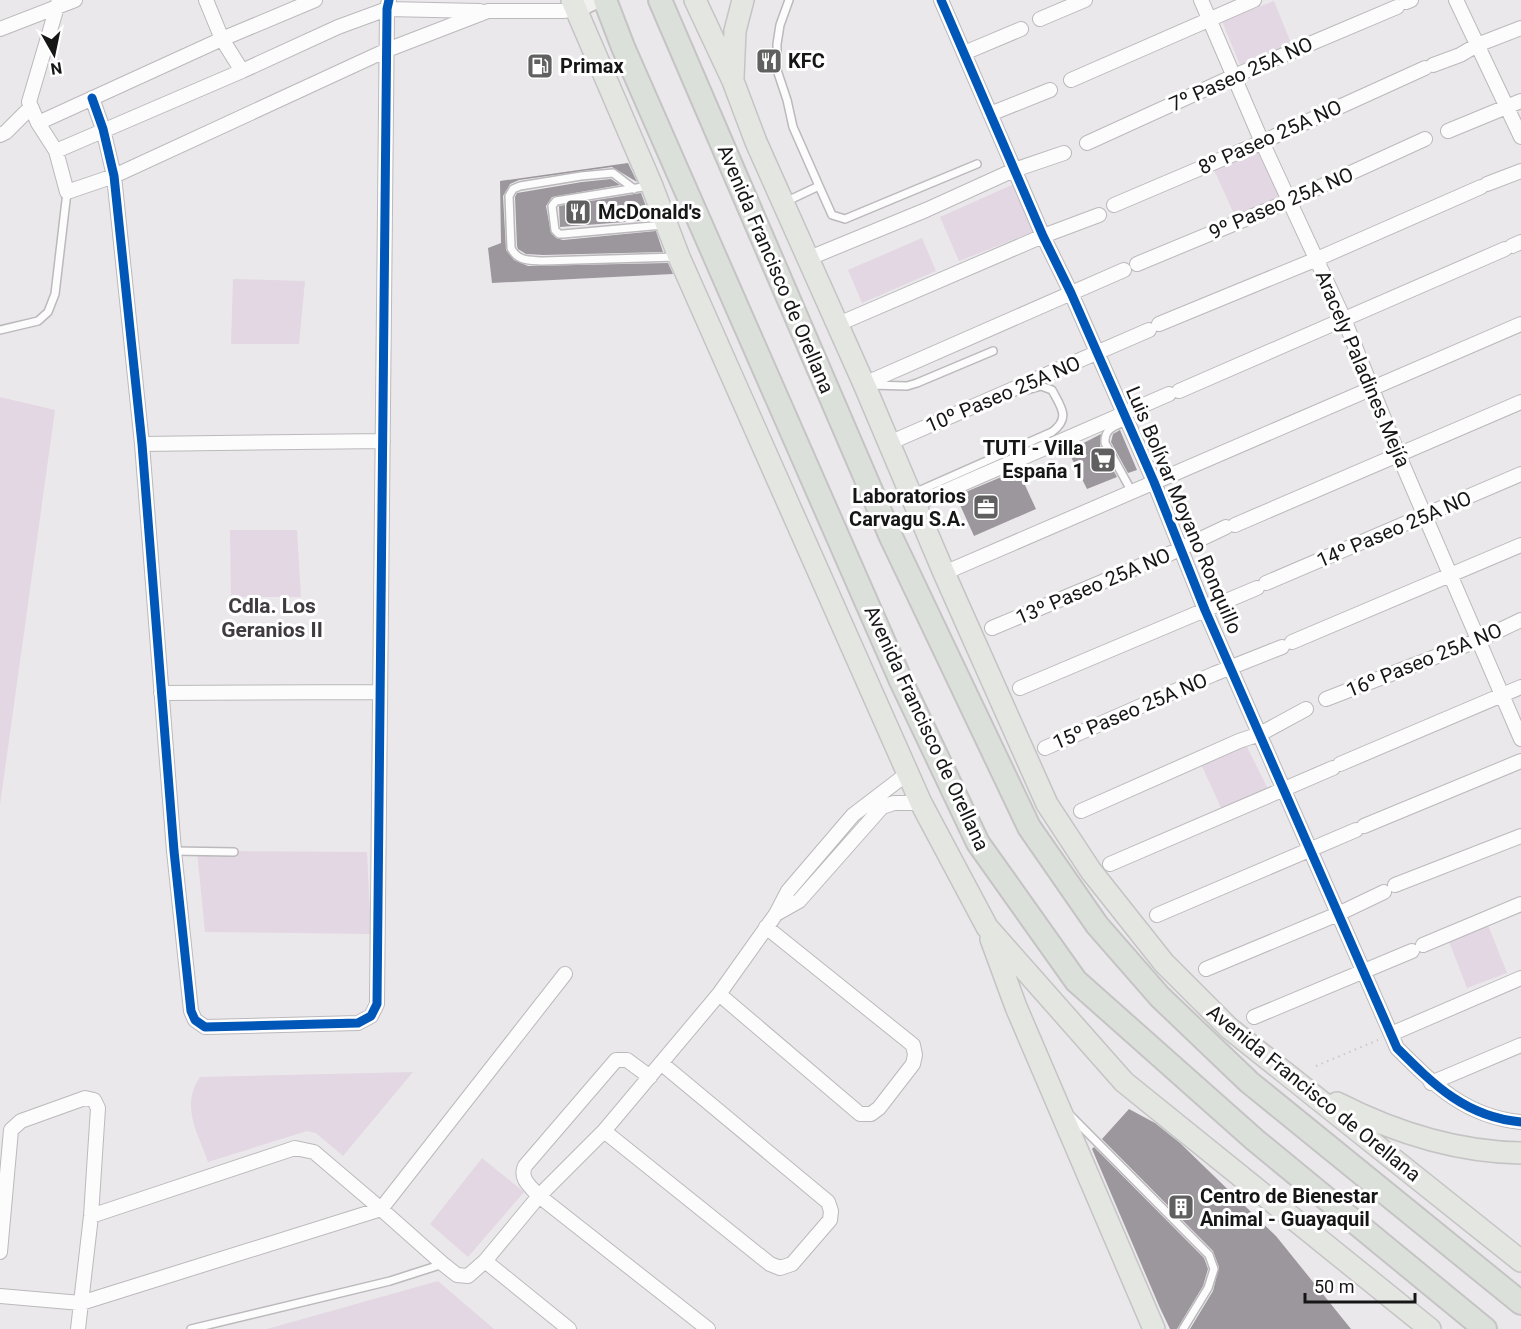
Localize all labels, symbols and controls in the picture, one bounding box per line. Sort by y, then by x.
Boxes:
north arrow [24,24,84,84]
street label: 7º Paseo 25A NO [1166,32,1316,116]
restaurant icon: KFC [754,46,784,76]
place label: KFC [788,49,825,73]
fuel station icon: Primax [525,51,555,81]
place label: Primax [560,54,625,78]
text: N [49,58,63,79]
street label: 8º Paseo 25A NO [1195,95,1345,179]
street label: Avenida Francisco de Orellana [713,141,839,397]
street label: 9º Paseo 25A NO [1205,162,1357,244]
restaurant icon: McDonald's [563,197,593,227]
place label: McDonald's [598,200,701,224]
street label: Aracely Paladines Mejía [1311,267,1415,471]
street label: 10º Paseo 25A NO [922,351,1084,437]
street label: Luis Bolívar Moyano Ronquillo [1121,382,1247,638]
place label: TUTI - Villa España 1 [983,436,1084,483]
supermarket icon: TUTI - Villa España 1 [1088,445,1118,475]
place label: Laboratorios Carvagu S.A. [849,484,966,531]
street label: 14º Paseo 25A NO [1313,486,1475,572]
office icon: Laboratorios Carvagu S.A. [971,492,1001,522]
street label: 13º Paseo 25A NO [1012,543,1174,629]
district label: Cdla. Los Geranios II [221,594,323,642]
street label: Avenida Francisco de Orellana [860,602,994,854]
street label: 16º Paseo 25A NO [1343,618,1505,702]
street label: 15º Paseo 25A NO [1049,668,1211,754]
street label: Avenida Francisco de Orellana [1202,999,1426,1187]
place label: Centro de Bienestar Animal - Guayaquil [1200,1184,1379,1231]
building icon: Centro de Bienestar Animal - Guayaquil [1166,1192,1196,1222]
scale bar [1305,1266,1414,1304]
text: 50 m [1314,1276,1354,1297]

